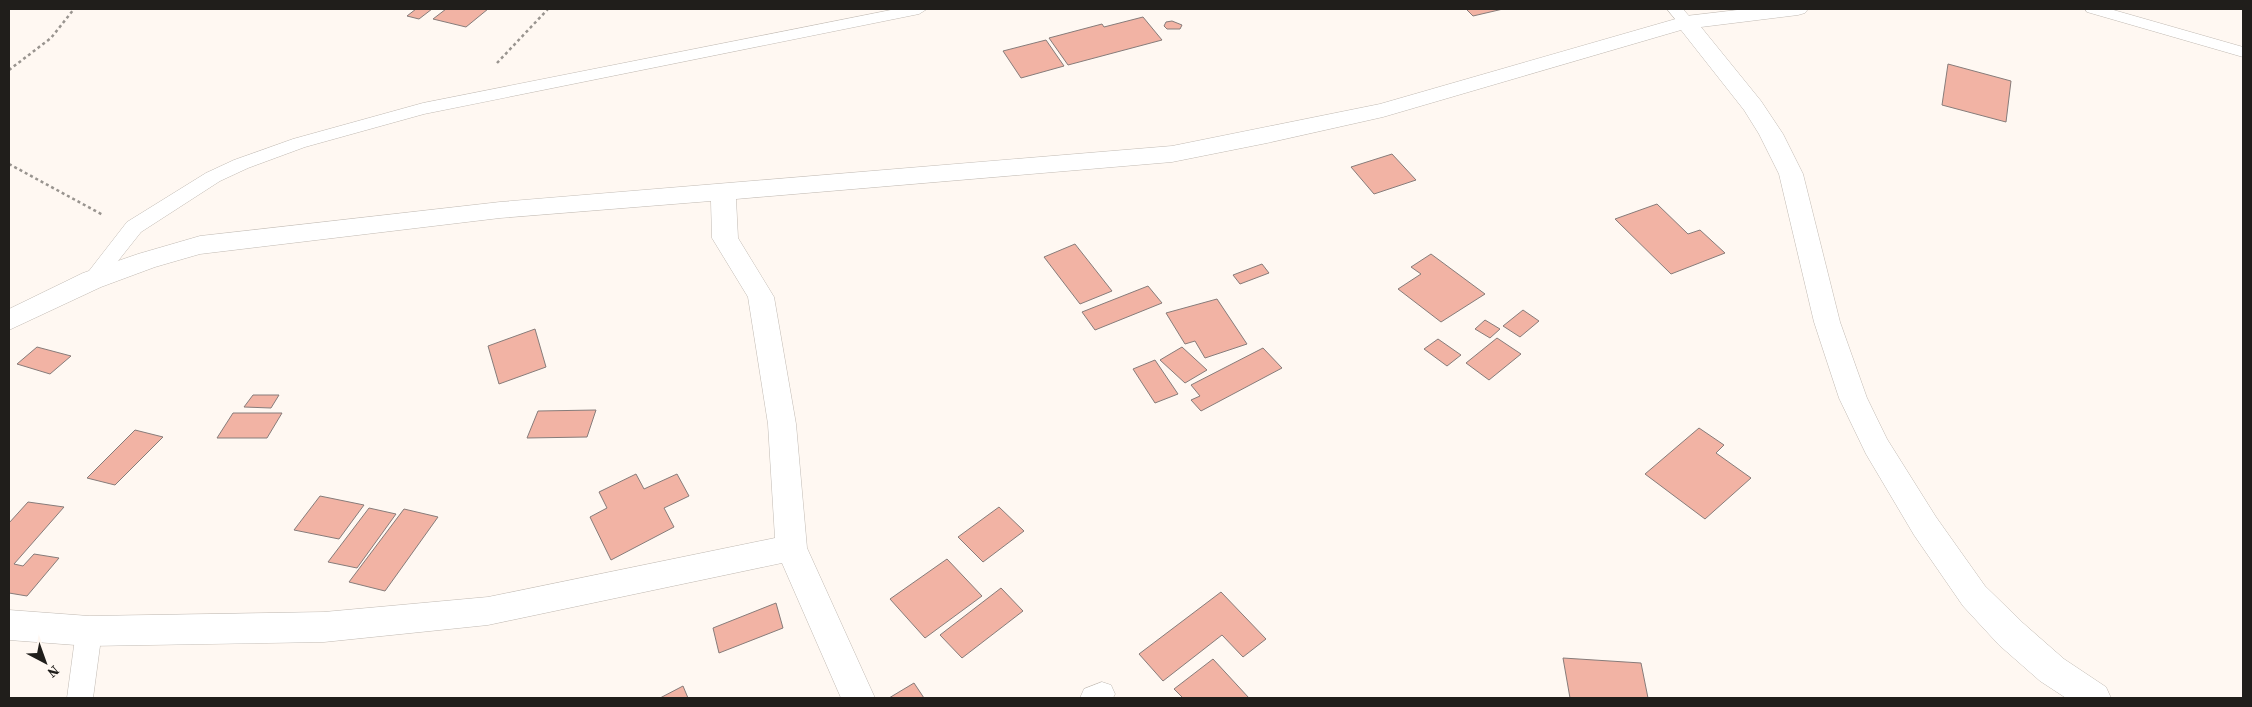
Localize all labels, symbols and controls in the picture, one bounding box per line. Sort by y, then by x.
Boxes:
north arrow [20,637,70,687]
text: N [43,661,64,683]

